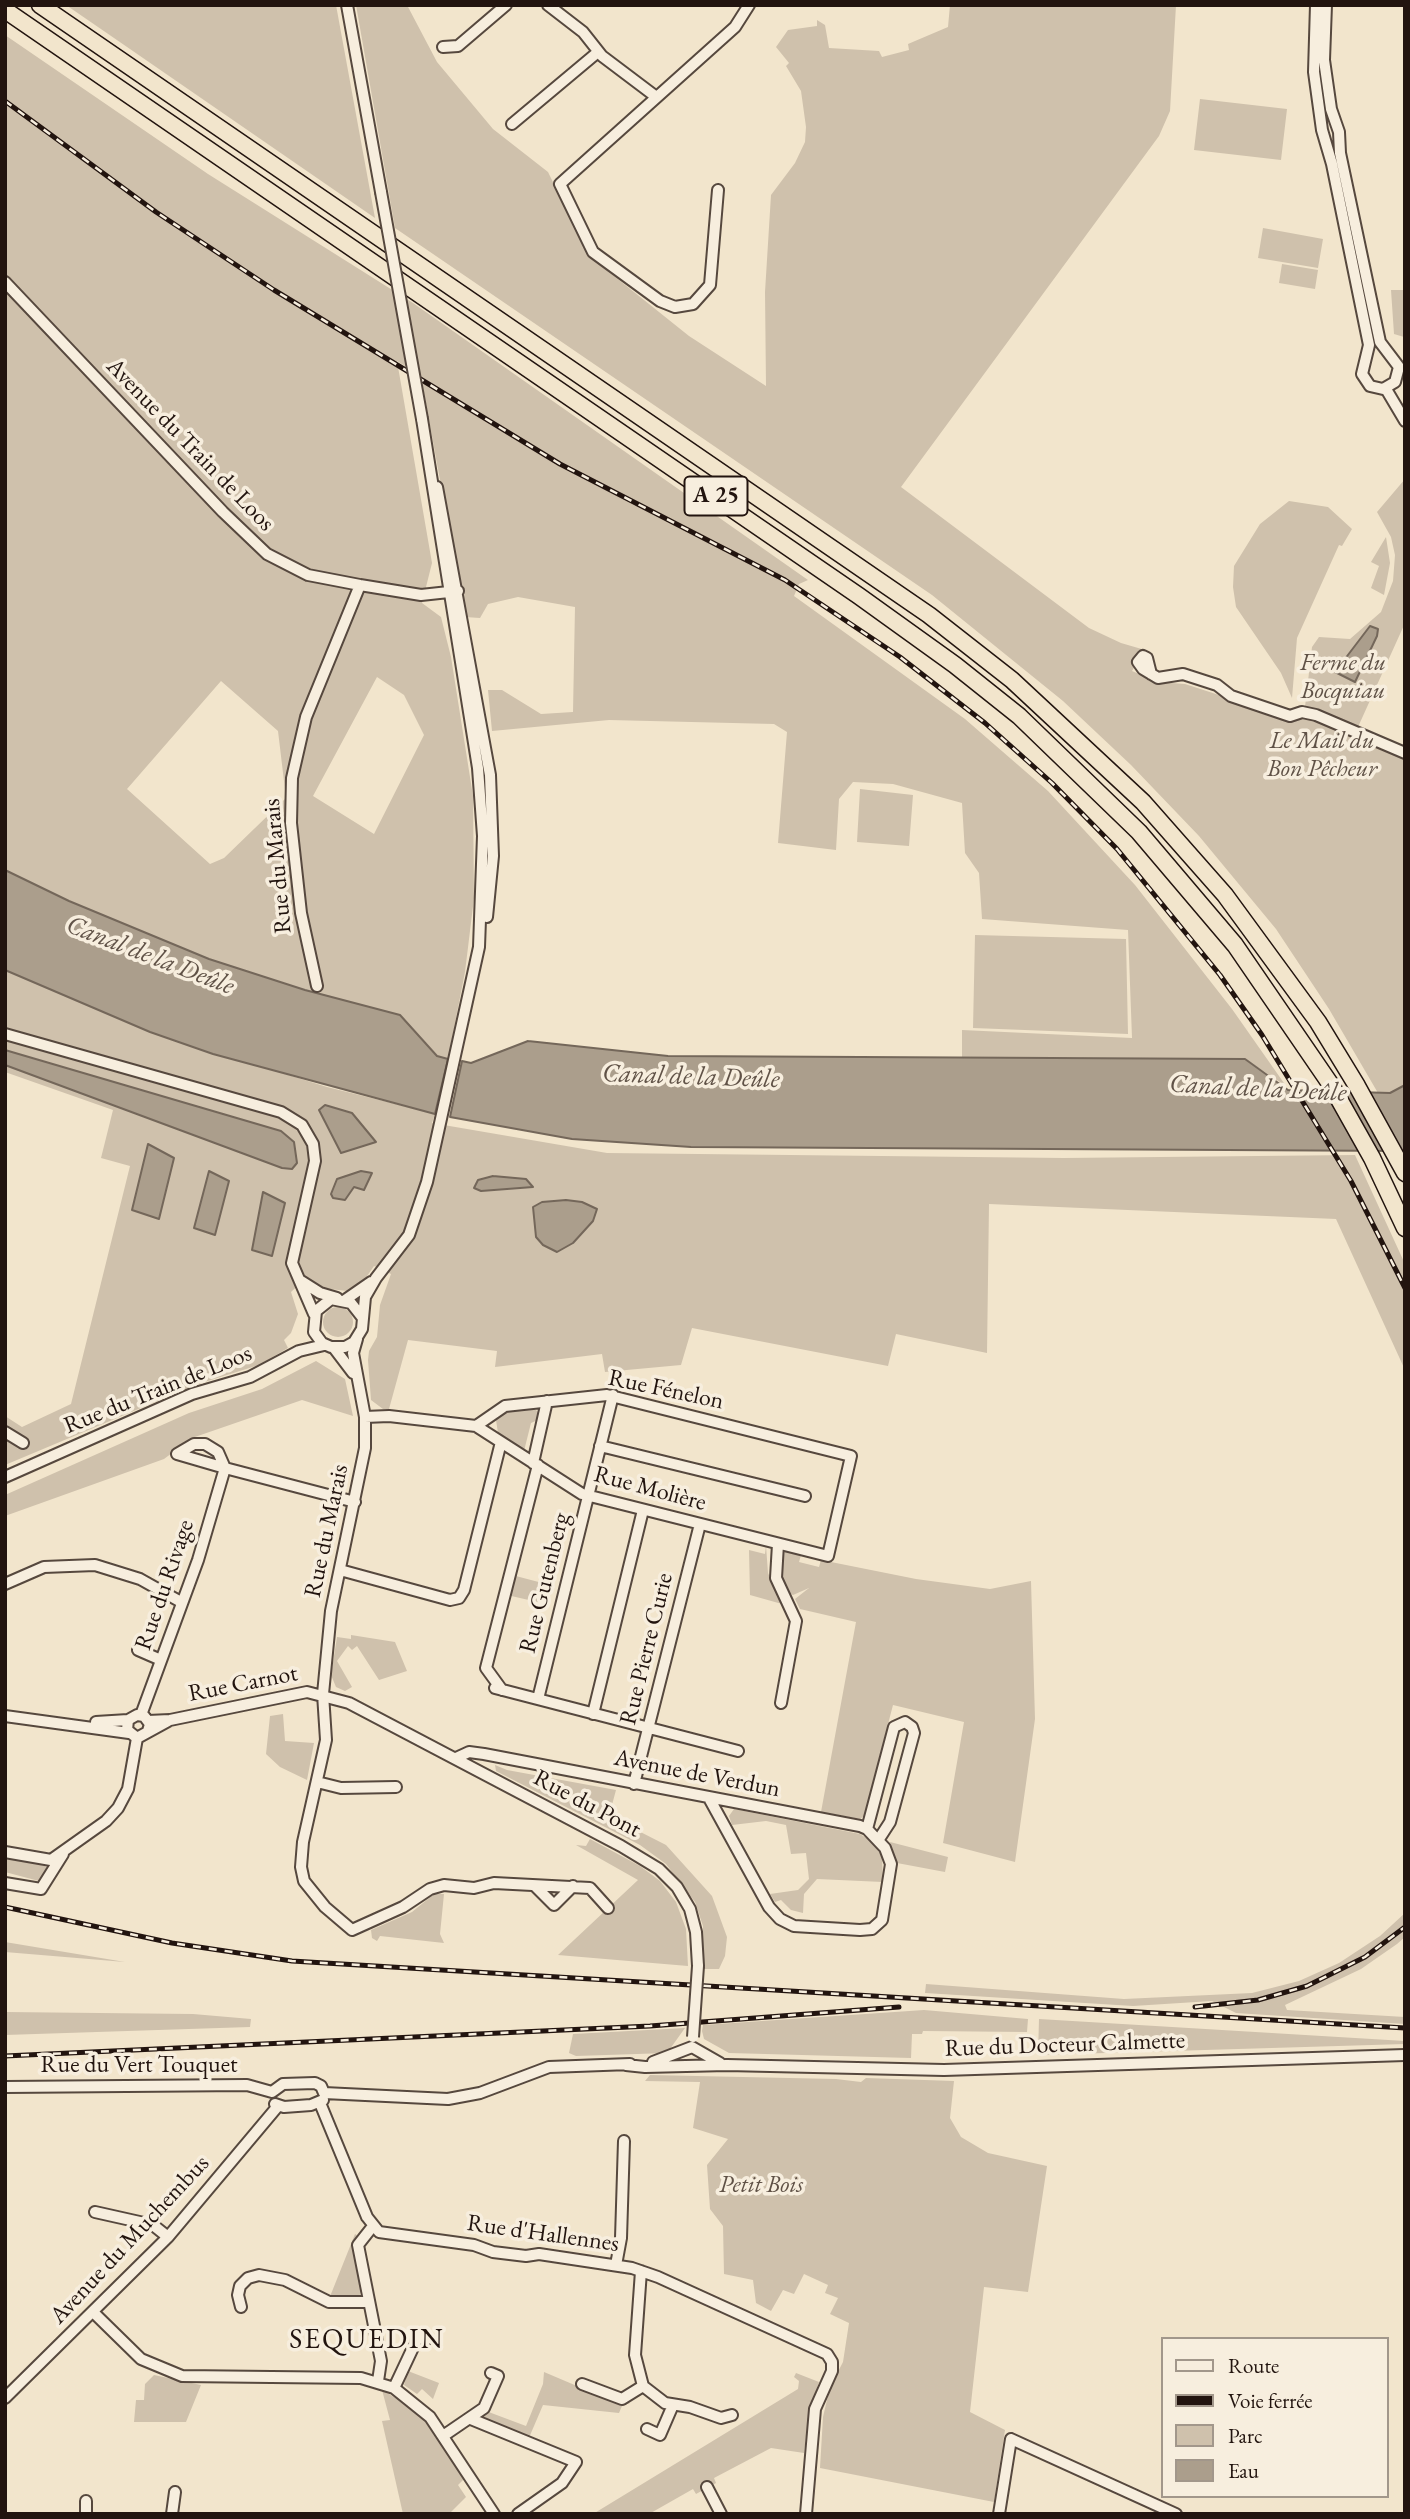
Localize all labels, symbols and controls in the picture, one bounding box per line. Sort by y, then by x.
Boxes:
street label: Avenue du Train de Loos [100,352,280,538]
road number: A 25 [684,476,748,516]
park label: Ferme du Bocquiau [1300,649,1386,705]
park label: Le Mail du Bon Pêcheur [1267,727,1377,783]
street label: Rue du Marais [258,797,298,935]
water label: Canal de la Deûle [62,910,238,1002]
water label: Canal de la Deûle [602,1058,780,1096]
water label: Canal de la Deûle [1169,1069,1347,1109]
street label: Rue du Train de Loos [60,1339,256,1441]
street label: Rue Fénelon [606,1364,726,1416]
street label: Rue Molière [591,1460,709,1518]
street label: Rue du Marais [299,1462,355,1600]
street label: Rue Gutenberg [514,1510,576,1656]
street label: Rue du Rivage [129,1516,201,1654]
street label: Rue Pierre Curie [614,1570,680,1728]
street label: Rue Carnot [186,1659,300,1709]
street label: Avenue de Verdun [612,1744,782,1804]
street label: Rue du Pont [528,1764,646,1844]
street label: Rue du Docteur Calmette [944,2026,1186,2064]
street label: Rue du Vert Touquet [40,2051,238,2079]
street label: Avenue du Muchembus [44,2150,216,2330]
park label: Petit Bois [719,2171,803,2199]
street label: Rue d'Hallennes [465,2209,621,2259]
district label: SEQUEDIN [290,2323,444,2357]
legend [1162,2337,1389,2498]
text: Route [1228,2352,1279,2379]
text: Voie ferrée [1228,2387,1312,2414]
text: Parc [1228,2422,1262,2449]
text: Eau [1228,2457,1259,2484]

